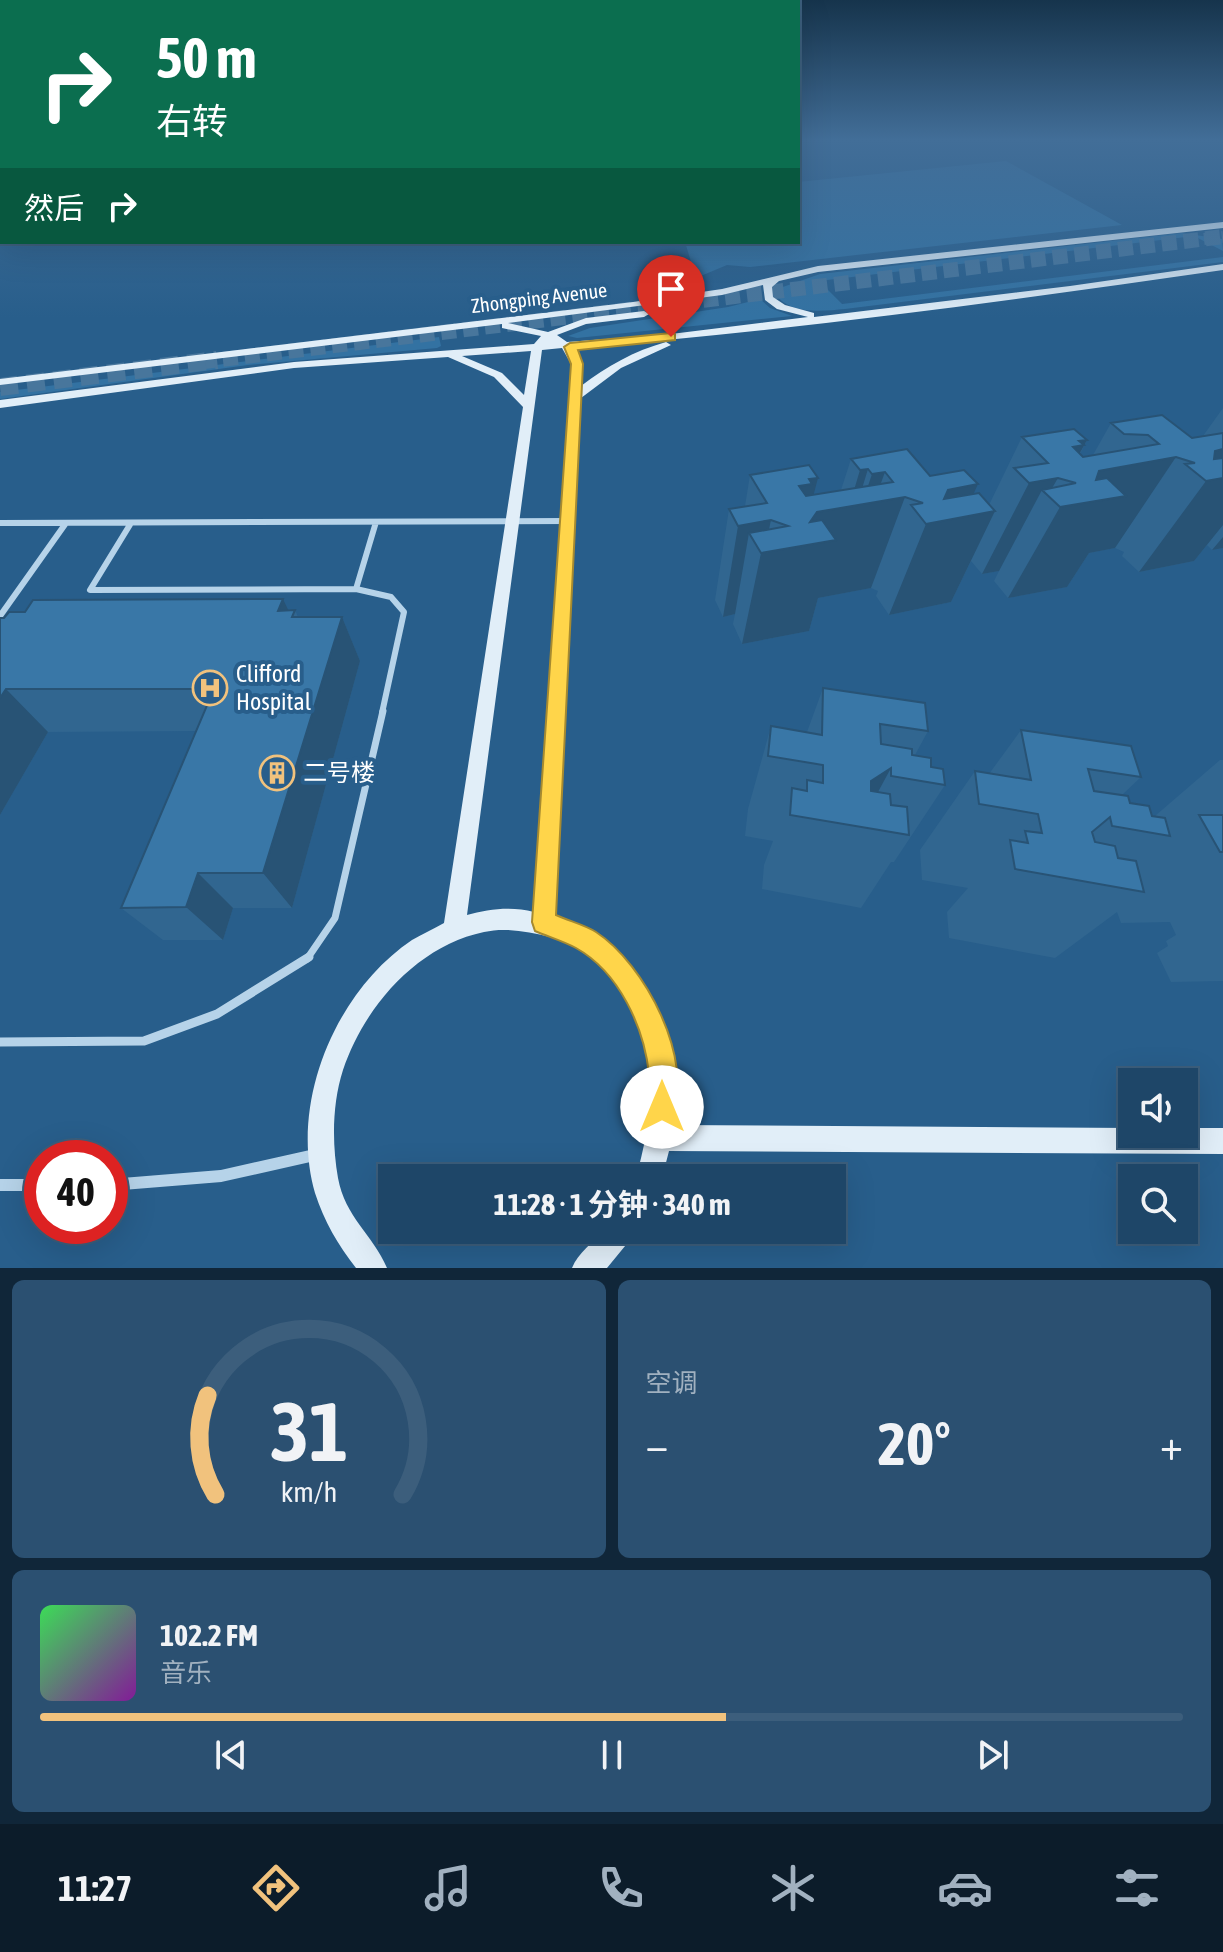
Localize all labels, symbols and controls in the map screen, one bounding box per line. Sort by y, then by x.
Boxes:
text: 50 m [156,26,257,90]
icon: right [24,32,128,136]
text: 右转 [156,100,228,142]
icon: right [100,184,144,228]
text: 然后 [24,191,84,225]
pin [637,255,705,337]
icon: arrive [649,267,693,311]
street label: Zhongping Avenue [470,278,608,317]
place label: Clifford Hospital [236,660,312,715]
hospital icon: Clifford Hospital [191,669,229,707]
building icon: 二号楼 [258,754,296,792]
place label: 二号楼 [303,759,375,786]
position arrow [620,1065,704,1149]
map controls [1118,1068,1198,1244]
button: sound [1118,1068,1198,1148]
speed limit sign: 40 [24,1140,128,1244]
button: search [1118,1164,1198,1244]
text: 11:28 · 1 分钟 · 340 m [493,1187,731,1221]
text: 空调 [646,1368,698,1398]
text: 31 [270,1383,348,1479]
text: 20° [878,1409,951,1478]
text: − [646,1419,668,1469]
text: + [1160,1419,1183,1469]
text: km/h [280,1475,337,1508]
text: 102.2 FM [160,1618,258,1652]
text: 音乐 [160,1658,212,1688]
icon: previous [209,1733,253,1777]
icon: pause [590,1733,634,1777]
icon: next [971,1733,1015,1777]
icon: directions [248,1860,304,1916]
icon: music [420,1860,476,1916]
icon: phone [593,1860,649,1916]
icon: climate [765,1860,821,1916]
icon: car [937,1860,993,1916]
icon: filters [1109,1860,1165,1916]
text: 11:27 [58,1867,132,1909]

